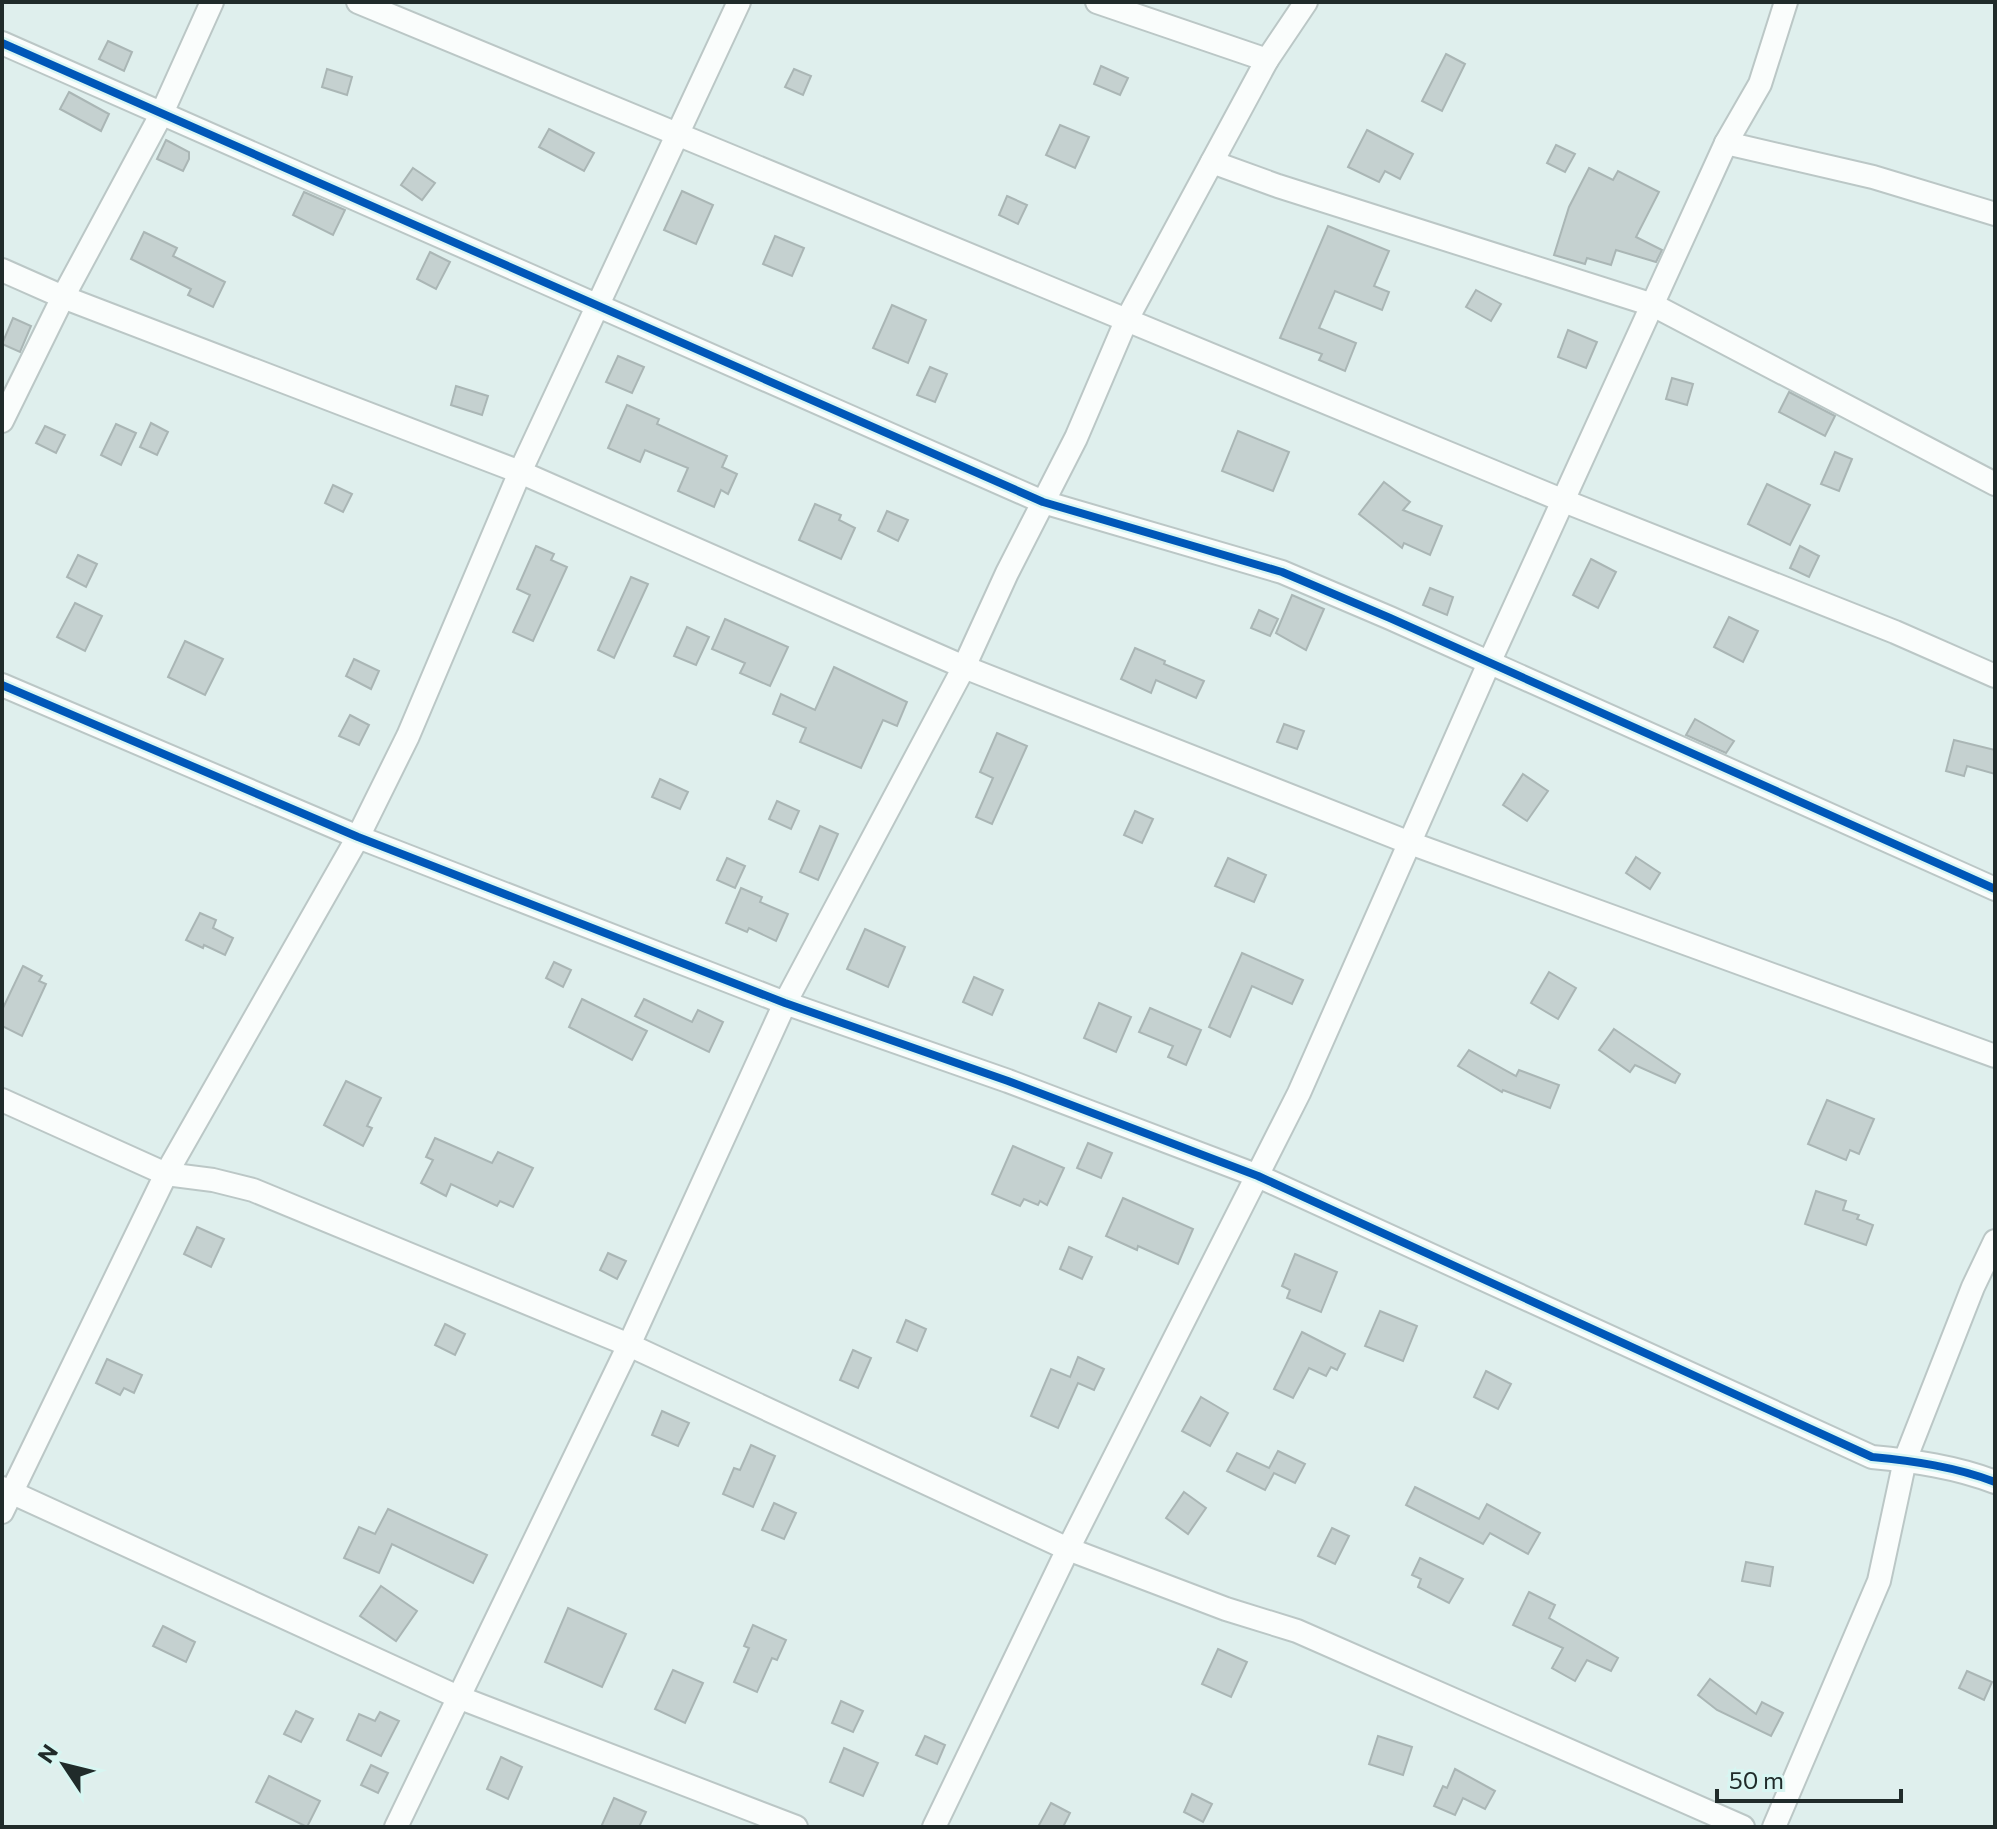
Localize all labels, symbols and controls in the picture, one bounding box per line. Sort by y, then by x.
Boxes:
north arrow [24,1725,104,1805]
text: N [31,1739,63,1768]
scale bar [1717,1753,1901,1803]
text: 50 m [1729,1765,1784,1794]

